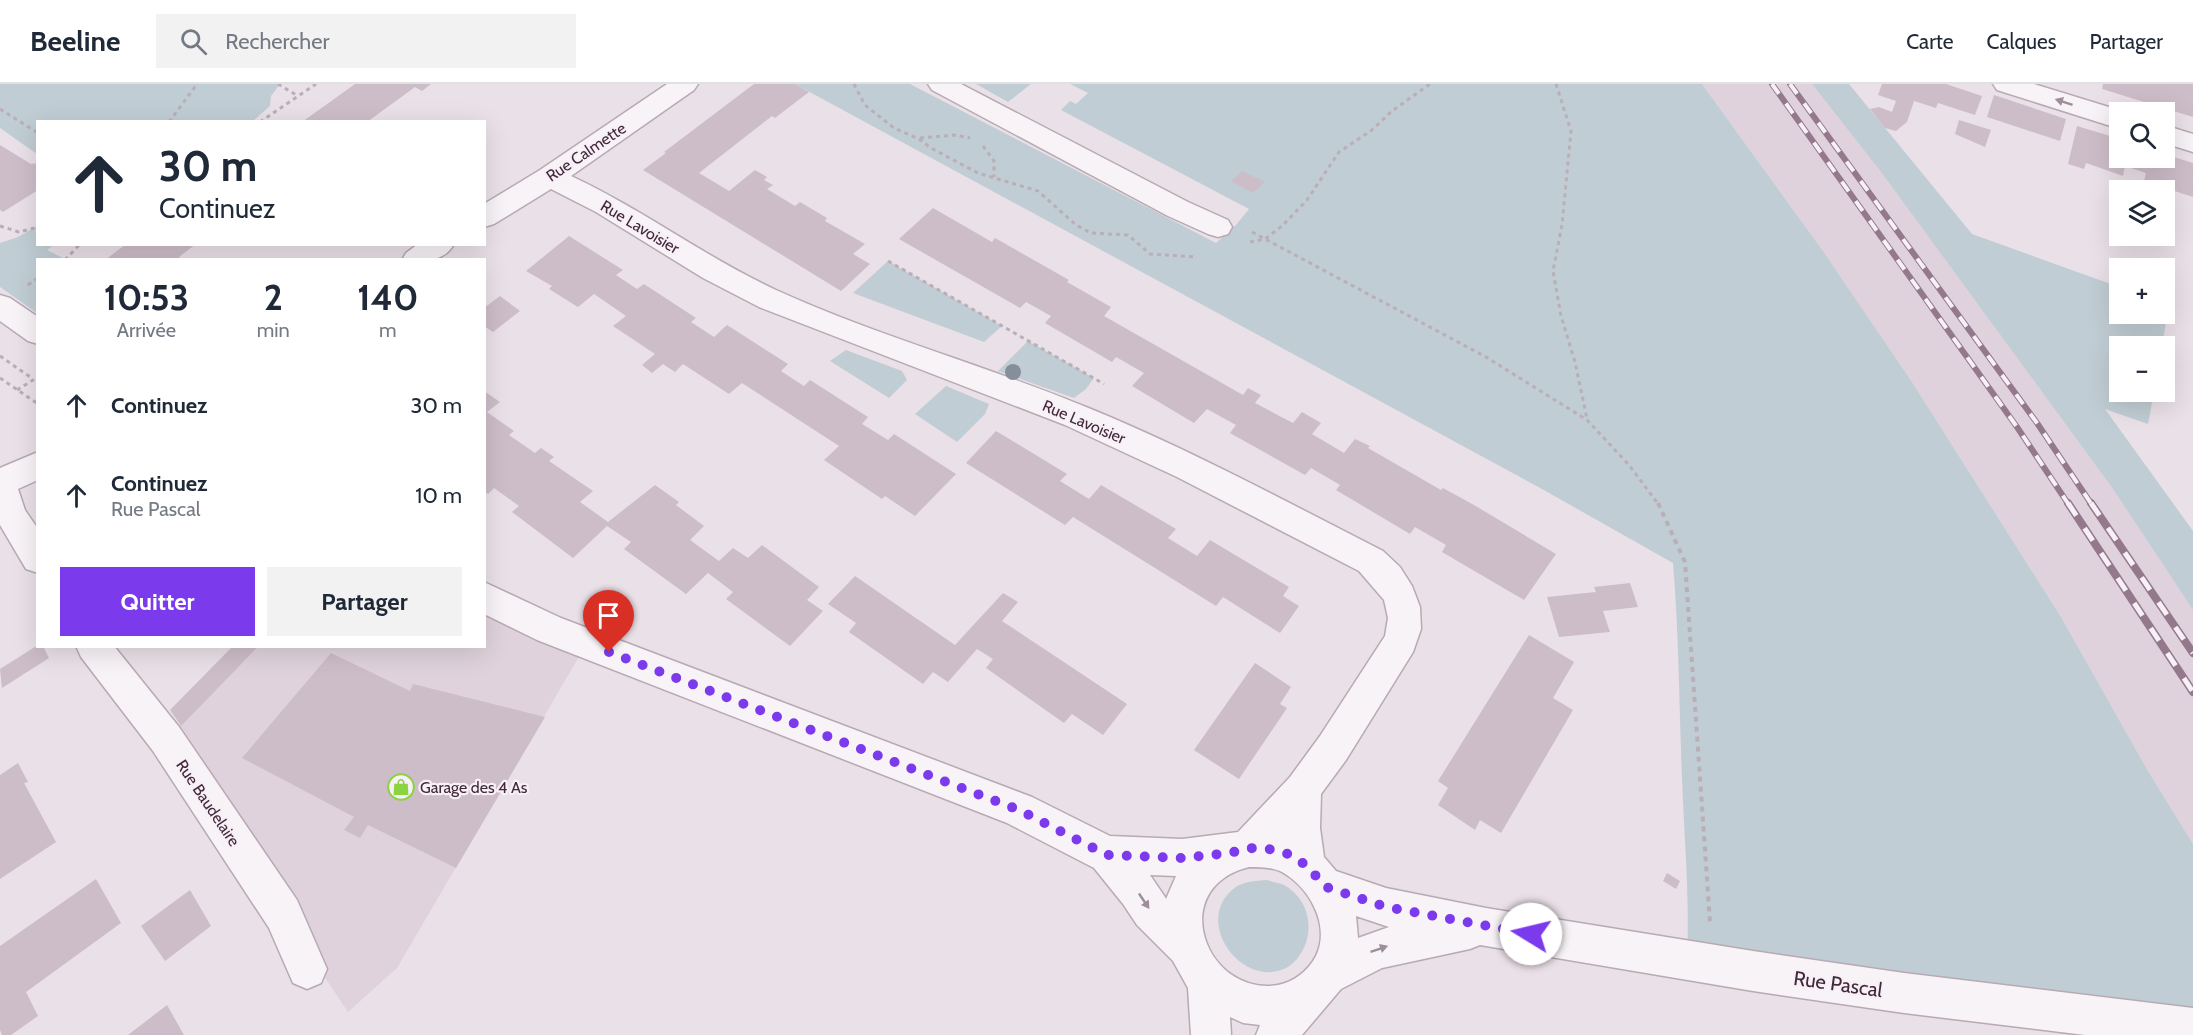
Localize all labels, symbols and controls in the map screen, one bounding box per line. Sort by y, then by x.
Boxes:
search box [156,14,576,68]
text: Beeline [30,24,120,58]
icon: search [177,25,210,58]
text: Rechercher [225,28,329,55]
text: Carte [1906,29,1954,54]
text: Calques [1987,29,2057,54]
text: Partager [2090,29,2163,54]
one-way arrow [2055,97,2073,107]
map controls [2109,102,2175,402]
button: search [2109,102,2175,168]
street label: Rue Calmette [543,118,629,186]
text: 30 m [159,140,257,192]
icon: ahead [60,144,138,222]
button: layers [2109,180,2175,246]
text: Continuez [159,192,276,225]
street label: Rue Lavoisier [597,196,684,258]
button: + [2109,258,2175,324]
text: 10:53 [104,275,189,319]
text: 2 [264,275,283,319]
text: 140 [357,275,418,319]
text: Arrivée [117,318,176,342]
text: min [257,318,290,342]
text: m [379,318,397,342]
button: − [2109,336,2175,402]
icon: ahead [60,389,93,422]
text: Continuez [111,392,208,419]
text: 30 m [410,392,462,419]
street label: Rue Lavoisier [1040,396,1129,448]
text: Continuez [111,470,208,497]
icon: ahead [60,479,93,512]
text: 10 m [415,482,462,509]
text: Rue Pascal [111,497,200,521]
button: Quitter [60,567,255,636]
button: Partager [267,567,462,636]
pin [583,590,634,652]
icon: arrive [592,599,625,632]
street label: Rue Baudelaire [172,756,244,850]
shop icon: Garage des 4 As [386,772,416,802]
place label: Garage des 4 As [420,778,528,797]
one-way arrow [1138,892,1150,908]
position arrow [1499,902,1563,966]
one-way arrow [1371,944,1389,954]
street label: Rue Pascal [1792,966,1884,1002]

